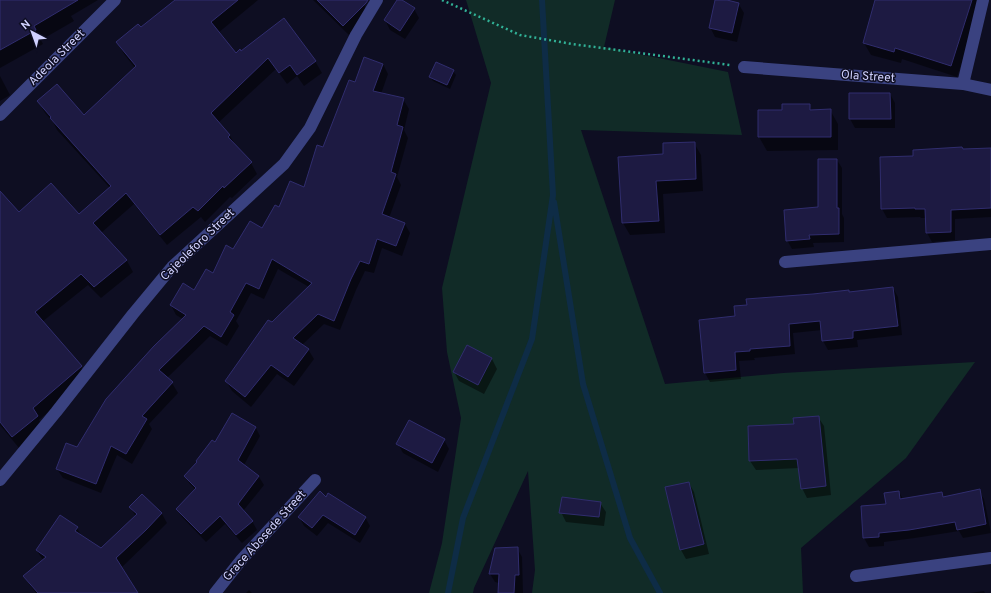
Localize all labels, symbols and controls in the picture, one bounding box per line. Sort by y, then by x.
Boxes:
north arrow [12,12,52,52]
text: N [19,17,34,33]
street label: Adeola Street [25,26,89,90]
street label: Ola Street [840,67,896,87]
street label: Cajeoleforo Street [157,205,239,285]
street label: Grace Abosede Street [220,487,310,585]

